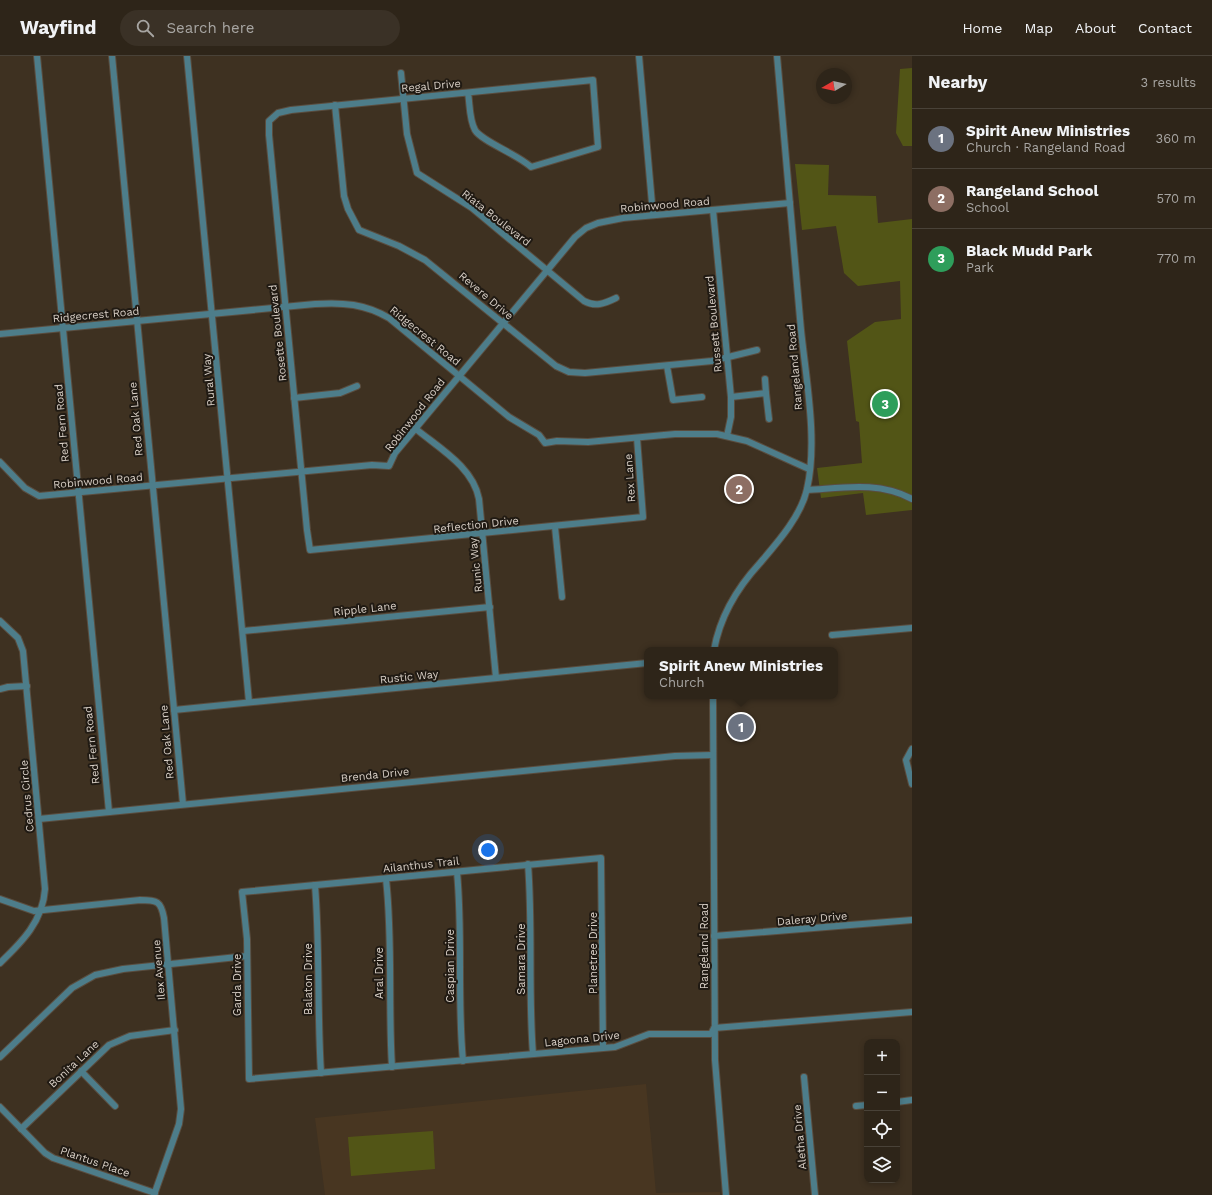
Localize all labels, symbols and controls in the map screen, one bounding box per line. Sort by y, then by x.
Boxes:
search box [120,10,400,46]
text: Wayfind [20,16,96,39]
icon: search [134,17,156,39]
text: Search here [166,19,254,37]
text: Home [962,20,1002,36]
text: Map [1024,20,1053,36]
text: About [1075,20,1116,36]
text: Contact [1138,20,1192,36]
north arrow [816,68,852,104]
text: Nearby [928,72,987,92]
text: 3 results [1141,75,1196,90]
street label: Regal Drive [401,77,461,95]
text: Spirit Anew Ministries [966,122,1130,140]
text: 1 [938,131,944,146]
text: 360 m [1156,131,1196,146]
text: Church · Rangeland Road [966,140,1125,155]
text: Rangeland School [966,182,1098,200]
street label: Riata Boulevard [459,187,533,249]
text: 2 [937,191,945,206]
text: 570 m [1156,191,1196,206]
street label: Robinwood Road [620,195,710,215]
text: School [966,200,1009,215]
text: Black Mudd Park [966,242,1092,260]
text: 3 [937,251,945,266]
text: 770 m [1157,251,1196,266]
text: Park [966,260,994,275]
street label: Revere Drive [456,269,516,323]
street label: Russett Boulevard [703,275,725,373]
street label: Rosette Boulevard [266,284,290,382]
street label: Ridgecrest Road [387,304,463,368]
street label: Ridgecrest Road [52,305,140,325]
street label: Rangeland Road [785,323,805,411]
street label: Rural Way [200,353,218,407]
street label: Robinwood Road [382,376,448,454]
street label: Red Oak Lane [126,381,146,457]
street label: Red Fern Road [52,383,72,463]
pin: 3 [872,389,898,419]
street label: Rex Lane [622,453,638,503]
street label: Robinwood Road [53,471,143,491]
pin: 2 [726,474,752,504]
street label: Reflection Drive [433,514,519,536]
street label: Runic Way [467,537,485,593]
street label: Ripple Lane [333,599,397,619]
popup [644,647,838,699]
text: Spirit Anew Ministries [659,657,823,675]
street label: Rustic Way [379,667,439,687]
text: Church [659,675,704,690]
street label: Red Oak Lane [157,704,177,780]
street label: Red Fern Road [81,705,103,785]
pin: 1 [728,712,754,742]
street label: Cedrus Circle [17,759,37,833]
street label: Brenda Drive [340,765,410,785]
your location [478,840,498,860]
street label: Ailanthus Trail [382,854,460,875]
street label: Rangeland Road [698,903,711,989]
street label: Daleray Drive [776,909,848,929]
street label: Planetree Drive [587,912,600,994]
street label: Samara Drive [515,923,528,995]
street label: Caspian Drive [444,929,457,1003]
street label: Ilex Avenue [150,939,168,1001]
street label: Balaton Drive [302,943,315,1015]
street label: Aral Drive [373,947,386,999]
street label: Garda Drive [231,954,244,1016]
street label: Lagoona Drive [544,1029,620,1049]
street label: Bonita Lane [46,1037,102,1091]
map controls [864,1039,900,1183]
button: + [864,1039,900,1075]
button: − [864,1075,900,1111]
street label: Aletha Drive [791,1104,809,1170]
button: locate [864,1111,900,1147]
street label: Plantus Place [58,1144,132,1180]
button: layers [864,1147,900,1183]

